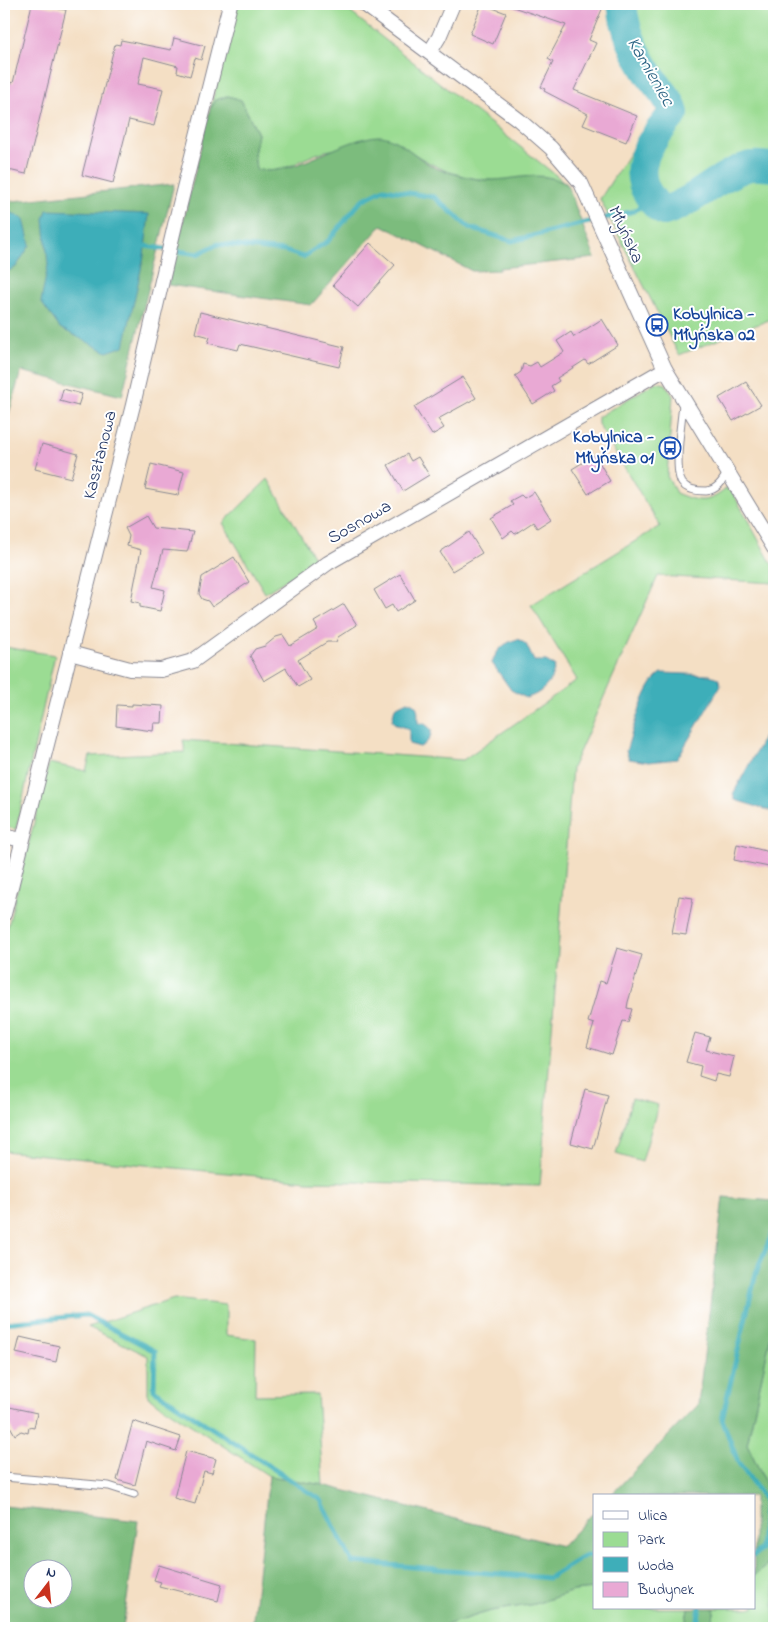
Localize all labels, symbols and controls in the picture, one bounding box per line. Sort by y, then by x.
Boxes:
water label: Kamieniec [619,32,681,113]
street label: Młyńska [600,202,650,268]
place label: Kobylnica - Młyńska 02 [673,302,755,350]
bus stop icon: Kobylnica - Młyńska 02 [645,313,669,337]
street label: Kasztanowa [77,408,125,502]
place label: Kobylnica - Młyńska 01 [573,425,654,473]
bus stop icon: Kobylnica - Młyńska 01 [658,436,682,460]
street label: Sosnowa [323,494,397,552]
legend [593,1494,756,1610]
text: Ulica [638,1505,667,1527]
text: Park [638,1529,666,1551]
text: Woda [638,1555,674,1577]
north arrow [22,1560,72,1610]
text: N [44,1562,59,1584]
text: Budynek [637,1579,695,1602]

